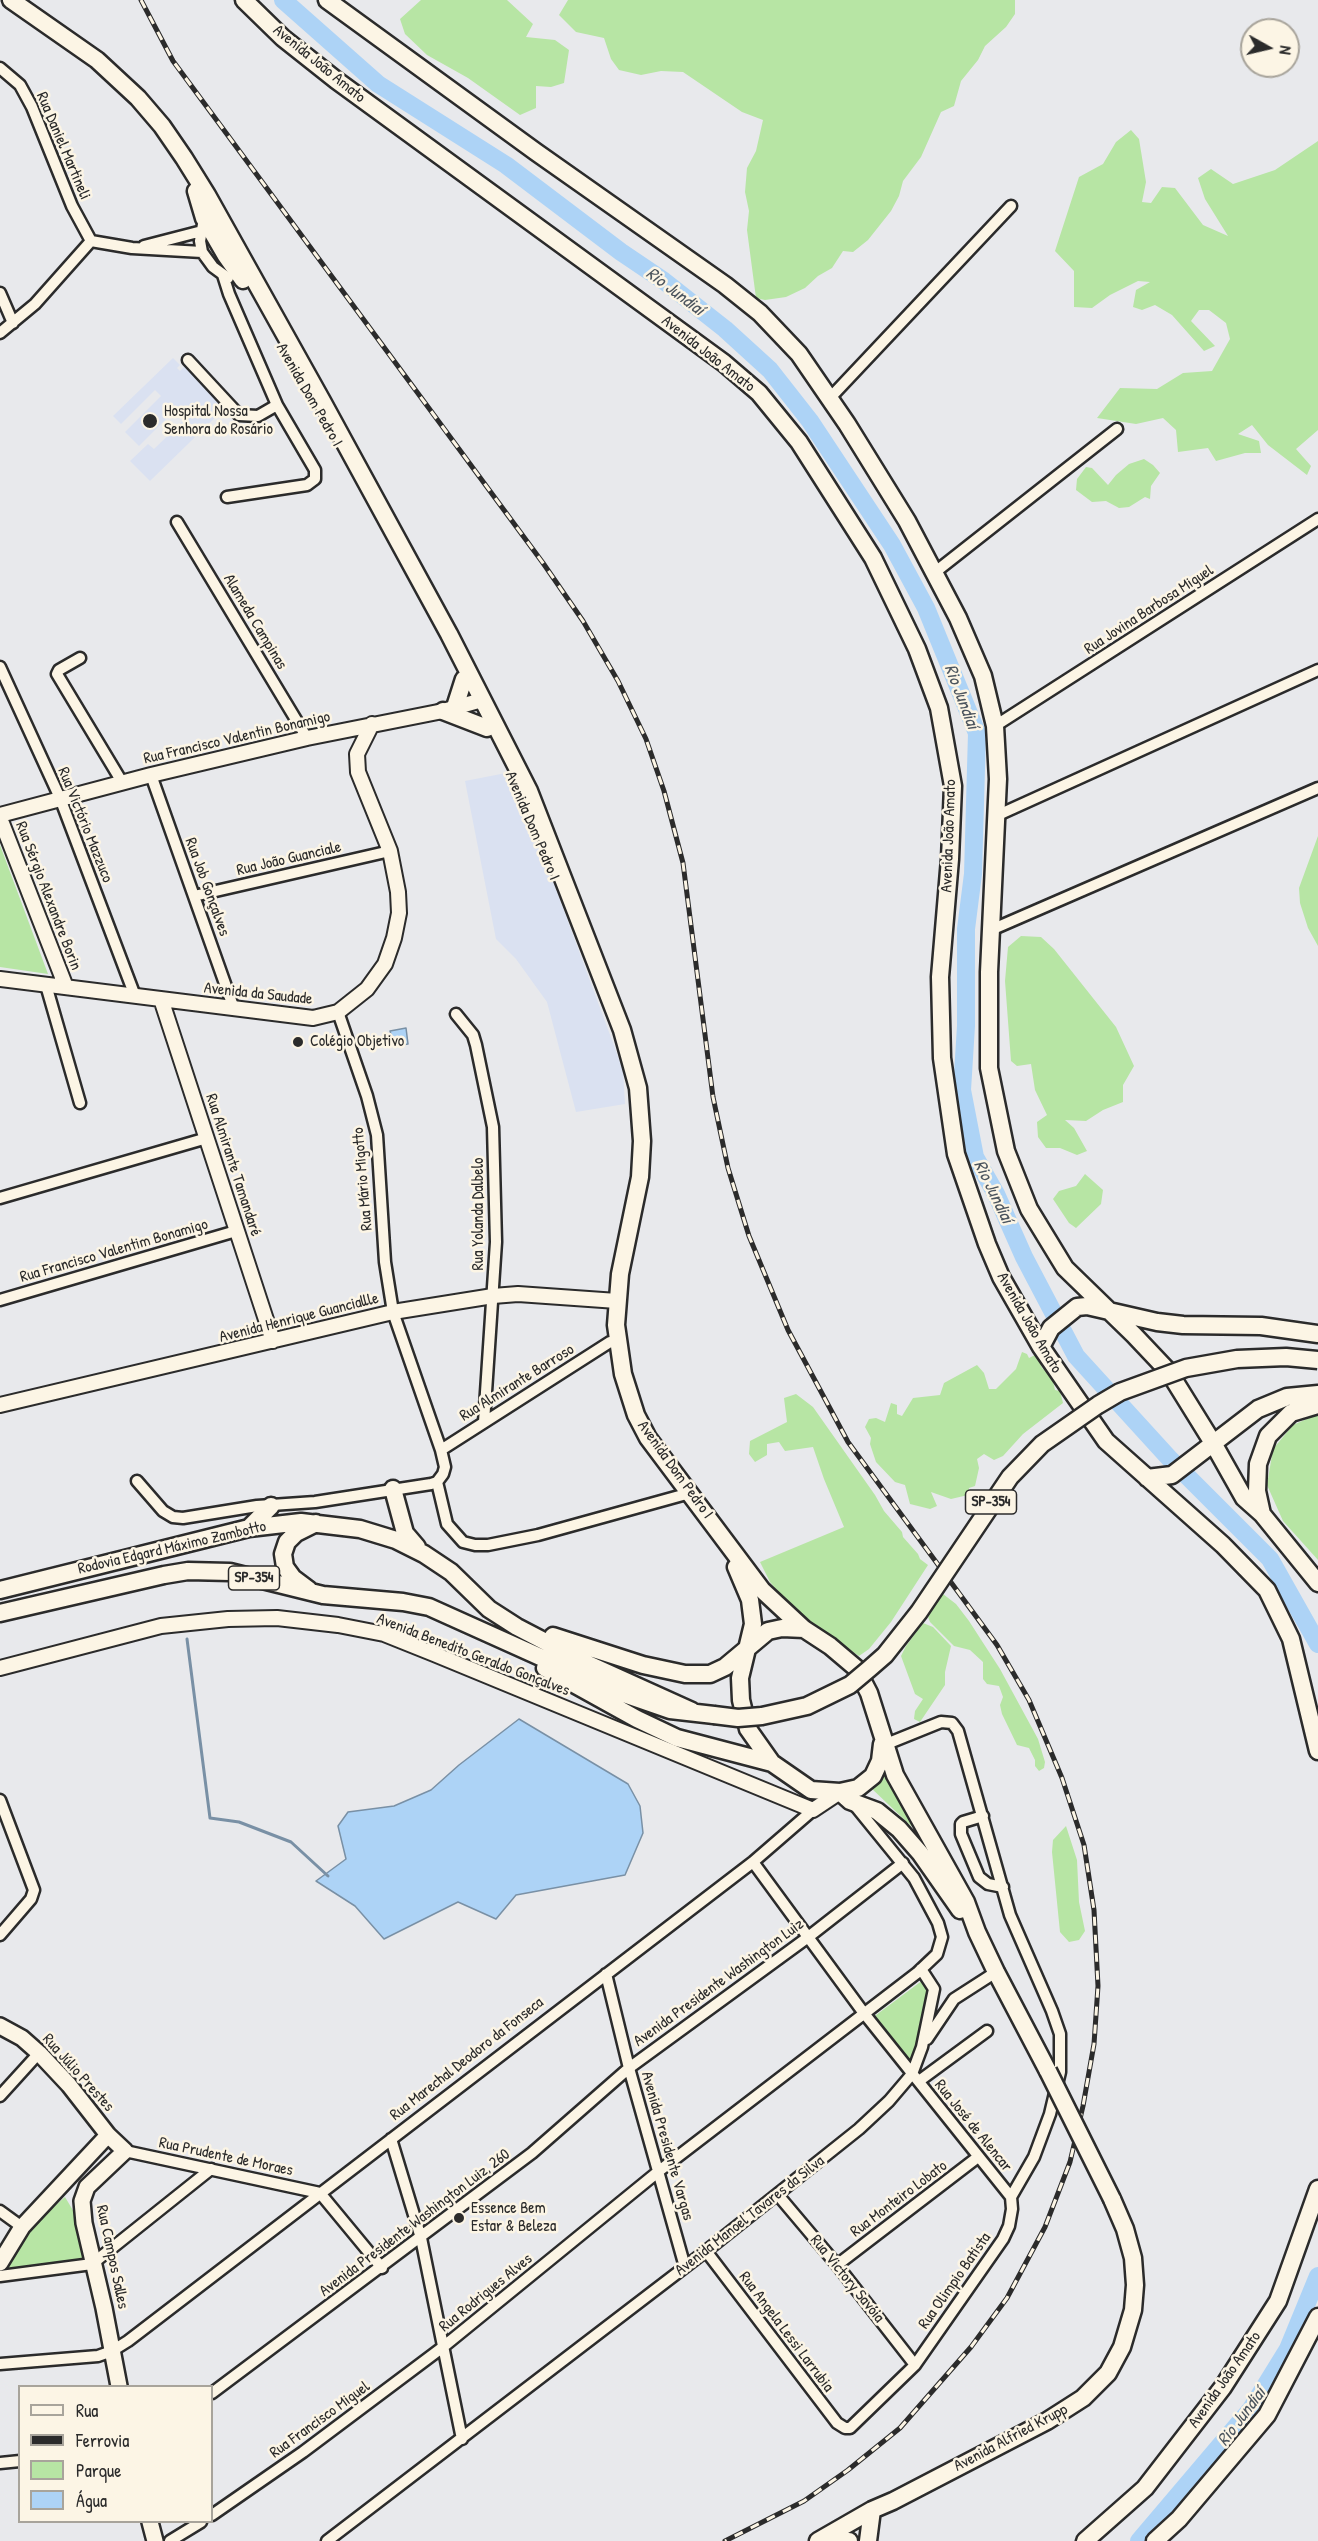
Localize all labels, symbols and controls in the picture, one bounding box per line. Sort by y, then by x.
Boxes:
north arrow [1240,18,1300,78]
street label: Avenida João Amato [269,21,369,107]
text: N [1274,44,1297,56]
street label: Rua Daniel Martineli [32,89,94,203]
water label: Rio Jundiaí [641,263,709,321]
street label: Avenida João Amato [657,312,759,396]
street label: Avenida Dom Pedro I [272,340,346,450]
place label: Hospital Nossa Senhora do Rosário [164,402,273,440]
marker: Hospital Nossa Senhora do Rosário [141,412,159,430]
street label: Rua Jovina Barbosa Miguel [1081,561,1217,659]
street label: Alameda Campinas [219,571,291,673]
water label: Rio Jundiaí [939,662,983,732]
street label: Rua Francisco Valentin Bonamigo [142,707,332,769]
street label: Rua Victório Mazzuco [53,764,117,886]
street label: Avenida Dom Pedro I [500,769,564,883]
street label: Avenida João Amato [937,779,961,893]
street label: Rua Sérgio Alexandre Borin [11,819,85,973]
street label: Rua Job Gonçalves [180,835,234,939]
street label: Rua João Guanciale [235,838,343,880]
street label: Avenida da Saudade [203,979,313,1009]
place label: Colégio Objetivo [310,1032,404,1052]
marker: Colégio Objetivo [291,1035,305,1049]
street label: Rua Almirante Tamandaré [201,1091,265,1239]
street label: Rua Mário Migotto [349,1127,377,1231]
water label: Rio Jundiaí [968,1157,1018,1227]
street label: Rua Yolanda Dalbelo [469,1158,489,1270]
street label: Rua Francisco Valentim Bonamigo [18,1215,210,1287]
street label: Avenida João Amato [992,1269,1066,1377]
street label: Avenida Henrique Guanciallle [217,1289,381,1347]
street label: Rua Almirante Barroso [456,1340,578,1426]
street label: Avenida Dom Pedro I [633,1417,717,1523]
road number: SP-354 [966,1490,1016,1514]
street label: Rodovia Edgard Máximo Zambotto [76,1517,268,1579]
road number: SP-354 [228,1566,280,1590]
street label: Avenida Benedito Geraldo Gonçalves [374,1609,572,1701]
street label: Avenida Presidente Washington Luiz [630,1915,808,2051]
street label: Rua Marechal Deodoro da Fonseca [386,1993,548,2125]
street label: Rua Júlio Prestes [38,2030,118,2116]
street label: Avenida Presidente Vargas [637,2069,697,2223]
street label: Rua José de Alencar [930,2076,1016,2176]
street label: Rua Prudente de Moraes [157,2133,295,2181]
street label: Avenida Presidente Washington Luiz, 260 [316,2145,514,2301]
street label: Avenida Manoel Tavares da Silva [672,2152,828,2280]
street label: Rua Monteiro Lobato [847,2156,951,2242]
place label: Essence Bem Estar & Beleza [471,2199,556,2237]
street label: Rua Campos Salles [92,2203,132,2311]
marker: Essence Bem Estar & Beleza [452,2211,466,2225]
street label: Rua Olimpio Batista [915,2229,995,2333]
street label: Rua Victory Savóia [806,2231,888,2327]
street label: Rua Rodrigues Alves [436,2250,536,2336]
street label: Rua Angela Lessi Larrubia [735,2268,837,2396]
street label: Avenida João Amato [1185,2328,1265,2432]
street label: Rua Francisco Miguel [266,2377,374,2463]
water label: Rio Jundiaí [1213,2383,1271,2451]
legend [18,2385,213,2523]
text: Rua [76,2398,98,2423]
street label: Avenida Alfried Krupp [951,2400,1071,2476]
text: Ferrovia [76,2428,129,2453]
text: Parque [76,2458,121,2483]
text: Água [76,2488,107,2513]

